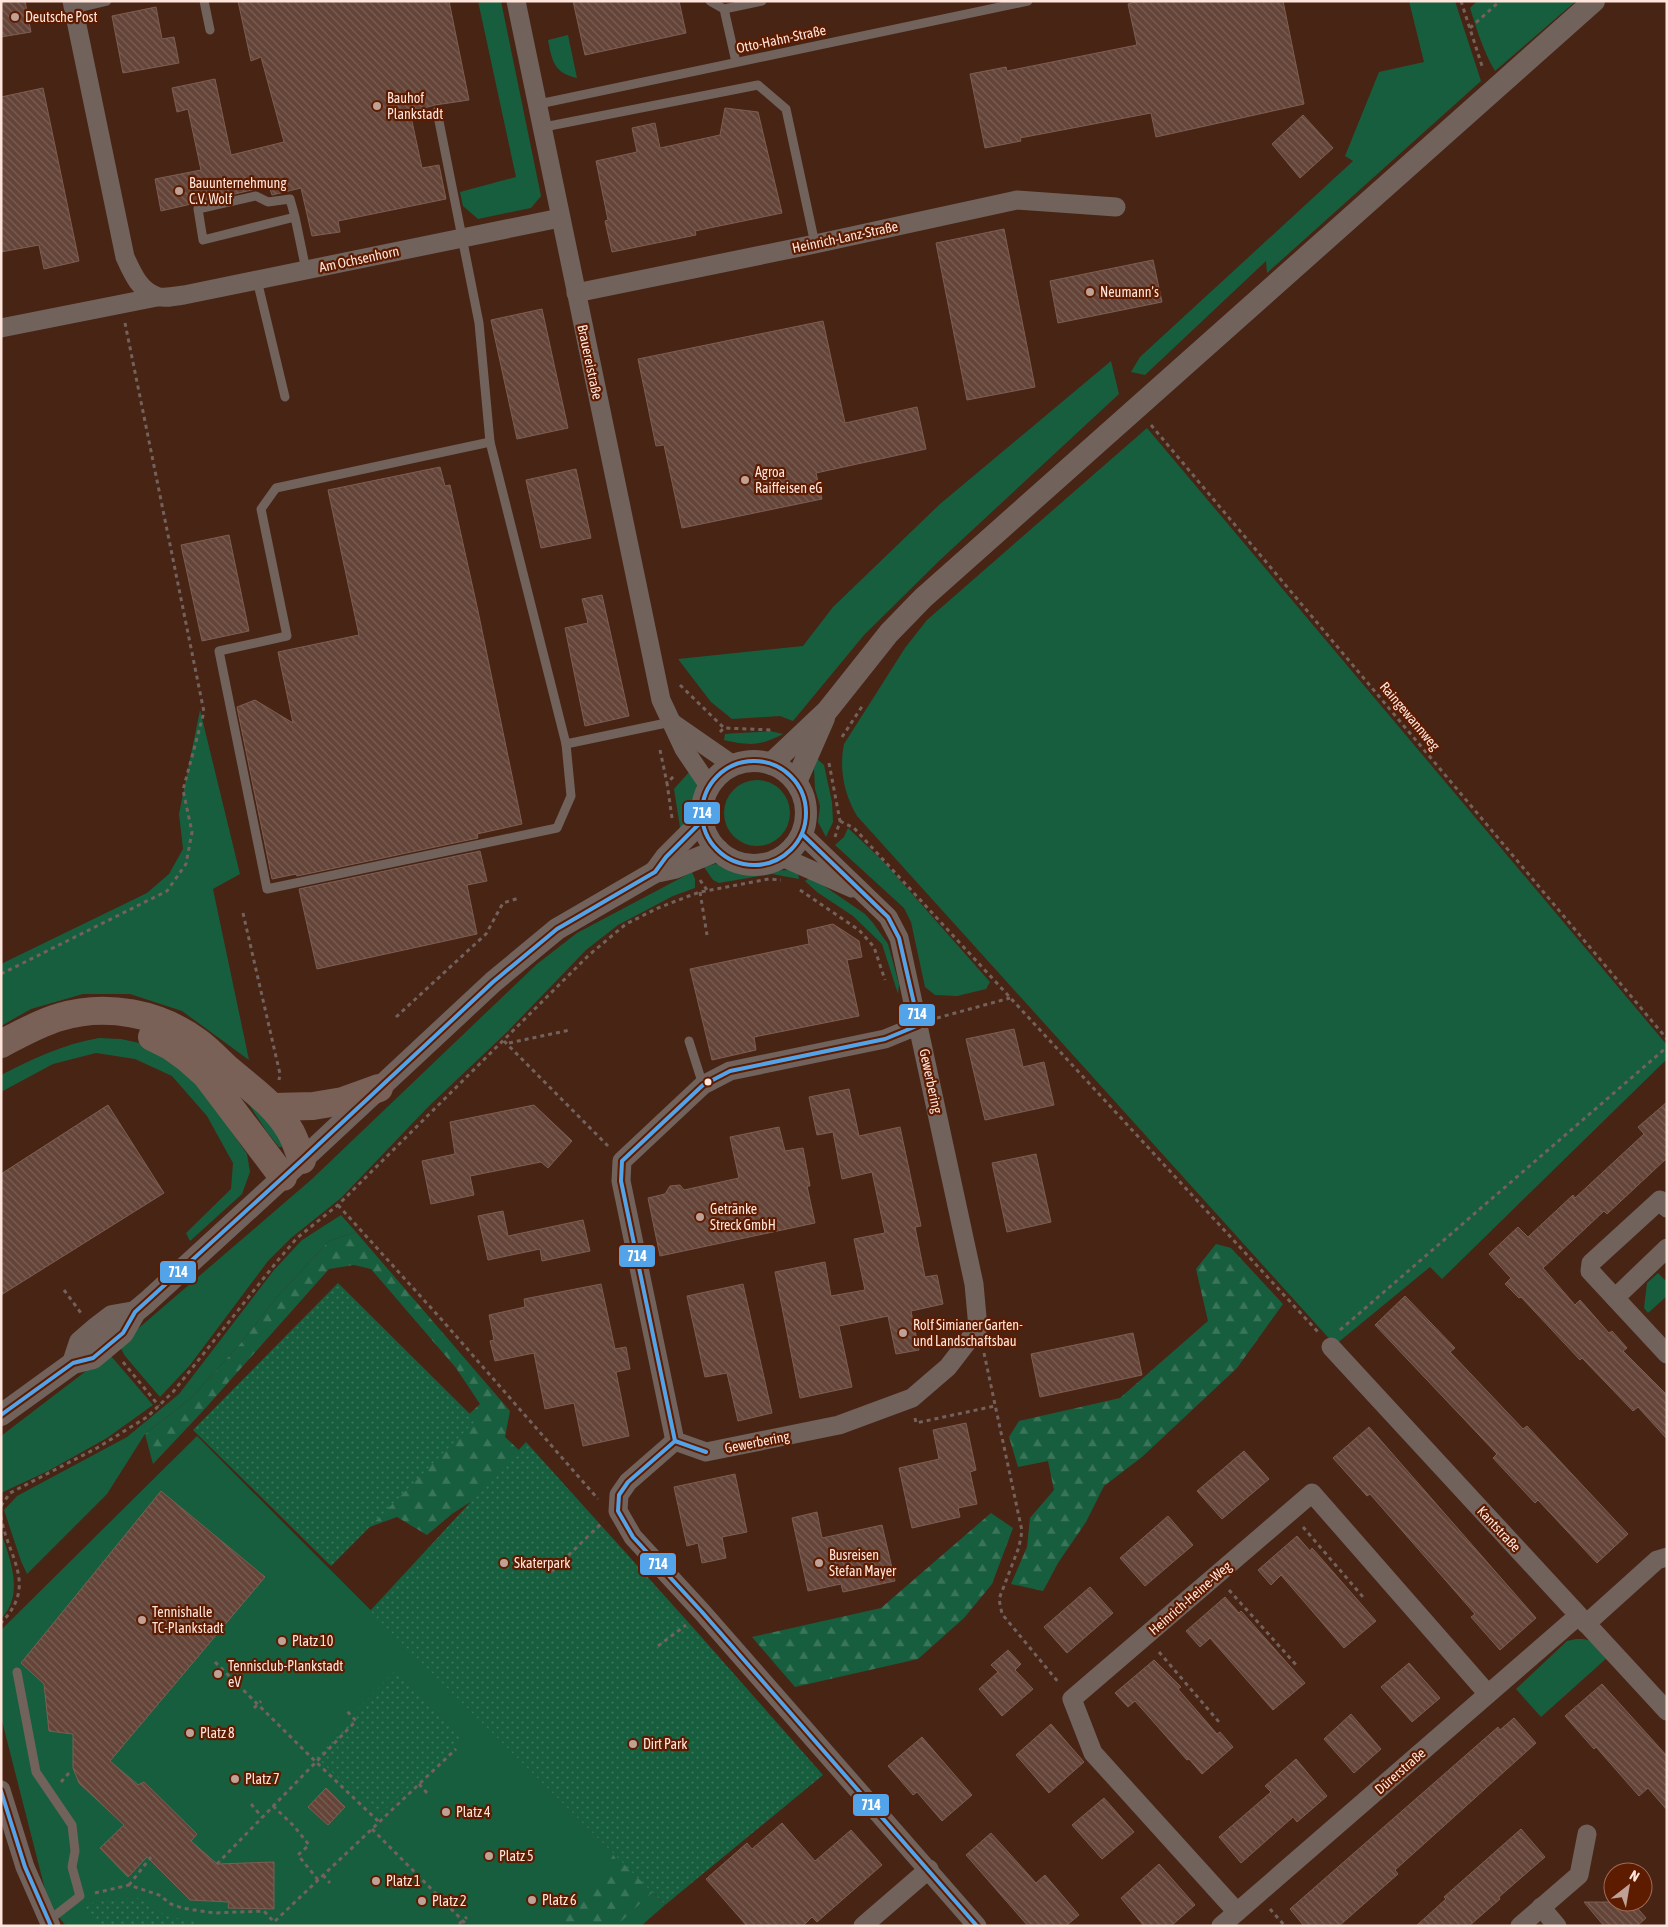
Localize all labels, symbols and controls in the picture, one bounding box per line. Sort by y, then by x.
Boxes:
place label: Deutsche Post [25,9,97,25]
marker: Deutsche Post [9,11,21,23]
street label: Otto-Hahn-Straße [735,22,827,56]
place label: Bauhof Plankstadt [387,90,443,122]
marker: Bauhof Plankstadt [371,100,383,112]
place label: Bauunternehmung C.V. Wolf [189,175,286,207]
marker: Bauunternehmung C.V. Wolf [173,185,185,197]
street label: Heinrich-Lanz-Straße [791,218,899,256]
street label: Am Ochsenhorn [318,243,400,275]
place label: Neumann’s [1100,284,1159,300]
marker: Neumann’s [1084,286,1096,298]
street label: Brauereistraße [574,323,606,401]
place label: Agroa Raiffeisen eG [755,464,823,496]
marker: Agroa Raiffeisen eG [739,474,751,486]
street label: Raingewannweg [1377,679,1443,753]
line badge: 714 [683,801,721,825]
text: 714 [692,805,712,821]
line badge: 714 [898,1003,936,1027]
text: 714 [907,1006,927,1022]
street label: Gewerbering [916,1047,946,1115]
unlabelled marker [703,1077,713,1087]
place label: Getränke Streck GmbH [710,1201,776,1233]
marker: Getränke Streck GmbH [694,1211,706,1223]
line badge: 714 [618,1244,656,1268]
text: 714 [627,1248,647,1264]
line badge: 714 [159,1260,197,1284]
text: 714 [168,1264,188,1280]
place label: Rolf Simianer Garten- und Landschaftsbau [913,1317,1023,1349]
marker: Rolf Simianer Garten- und Landschaftsbau [897,1327,909,1339]
street label: Gewerbering [723,1428,791,1456]
street label: Kantstraße [1474,1503,1524,1555]
place label: Busreisen Stefan Mayer [829,1547,897,1579]
line badge: 714 [639,1552,677,1576]
place label: Skaterpark [514,1555,570,1571]
text: 714 [648,1556,668,1572]
marker: Skaterpark [498,1557,510,1569]
marker: Busreisen Stefan Mayer [813,1557,825,1569]
street label: Heinrich-Heine-Weg [1146,1558,1234,1638]
place label: Tennishalle TC-Plankstadt [152,1604,224,1636]
marker: Tennishalle TC-Plankstadt [136,1614,148,1626]
place label: Platz 10 [292,1633,334,1649]
marker: Platz 10 [276,1635,288,1647]
place label: Tennisclub-Plankstadt eV [228,1658,343,1690]
marker: Tennisclub-Plankstadt eV [212,1668,224,1680]
place label: Platz 8 [200,1725,235,1741]
marker: Platz 8 [184,1727,196,1739]
place label: Dirt Park [643,1736,687,1752]
marker: Dirt Park [627,1738,639,1750]
street label: Dürerstraße [1372,1745,1428,1797]
place label: Platz 7 [245,1771,280,1787]
marker: Platz 7 [229,1773,241,1785]
line badge: 714 [852,1793,890,1817]
text: 714 [861,1797,881,1813]
place label: Platz 4 [456,1804,491,1820]
marker: Platz 4 [440,1806,452,1818]
place label: Platz 5 [499,1848,534,1864]
marker: Platz 5 [483,1850,495,1862]
north arrow [1603,1862,1653,1912]
text: N [1627,1867,1642,1885]
place label: Platz 1 [386,1873,421,1889]
marker: Platz 1 [370,1875,382,1887]
place label: Platz 6 [542,1892,577,1908]
place label: Platz 2 [432,1893,467,1909]
marker: Platz 6 [526,1894,538,1906]
marker: Platz 2 [416,1895,428,1907]

